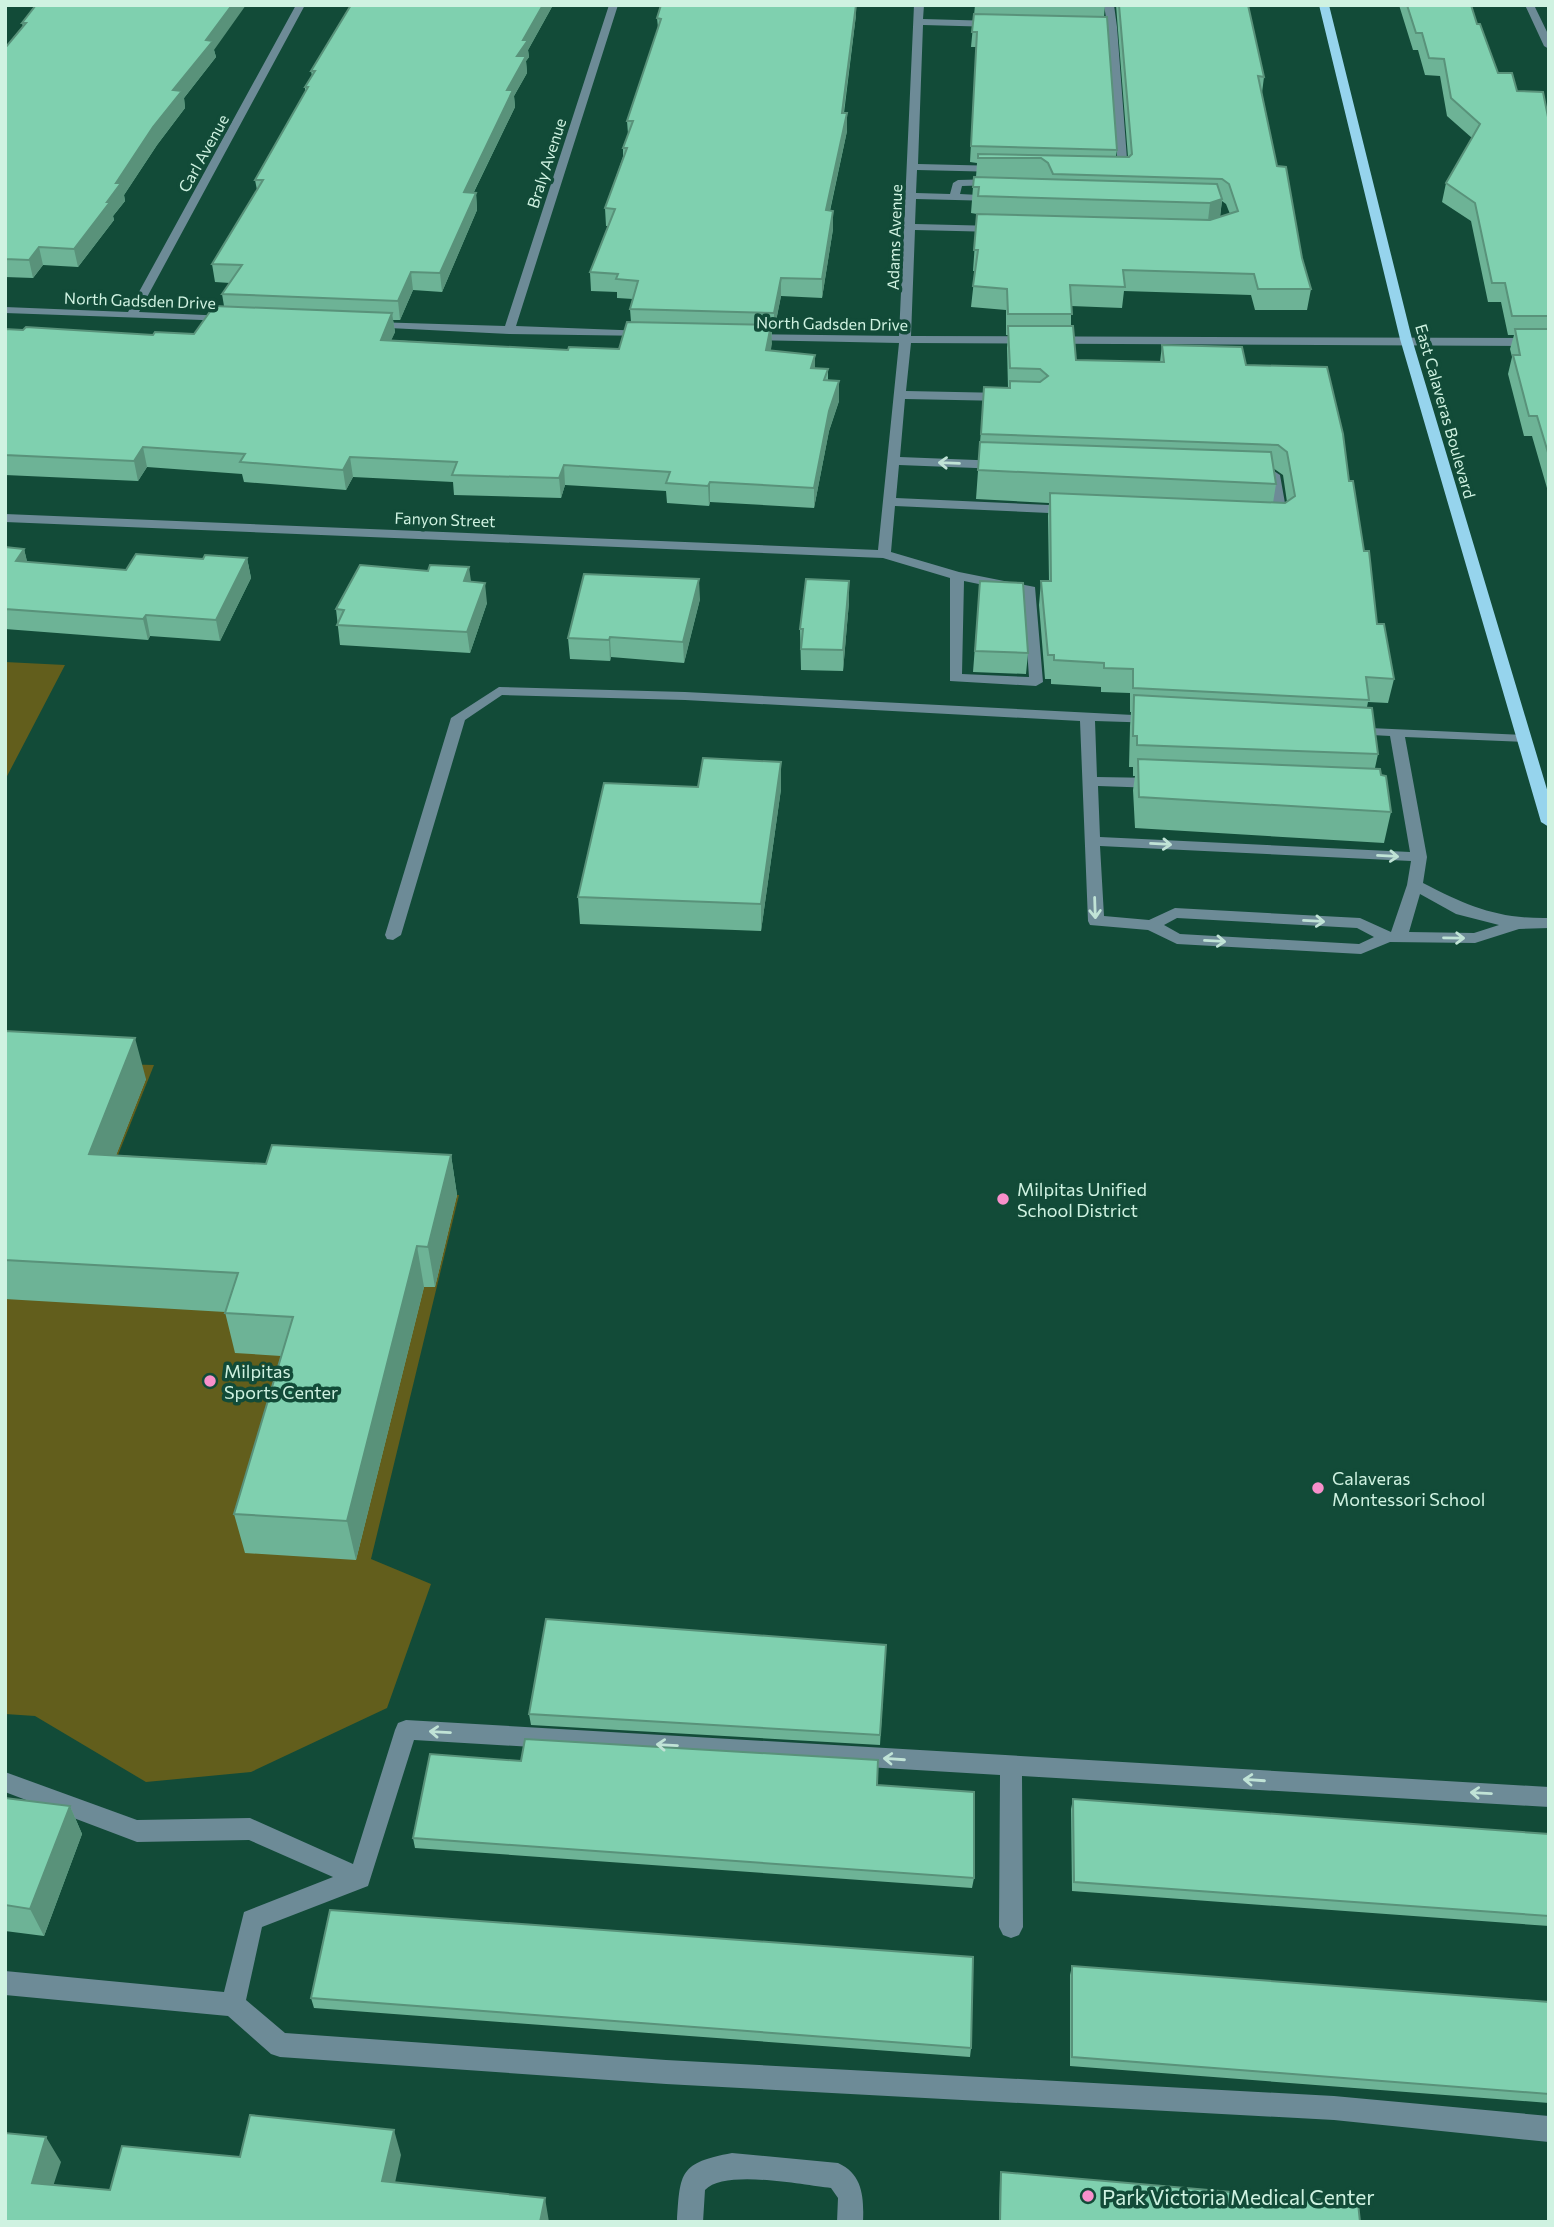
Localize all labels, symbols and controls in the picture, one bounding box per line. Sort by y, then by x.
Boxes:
street label: Carl Avenue [174,111,232,195]
street label: Braly Avenue [522,116,570,210]
street label: Adams Avenue [883,184,905,290]
street label: North Gadsden Drive [64,288,216,312]
street label: North Gadsden Drive [756,312,908,334]
street label: East Calaveras Boulevard [1412,322,1480,500]
one-way arrow [938,456,961,470]
street label: Fanyon Street [394,508,496,530]
one-way arrow [1149,838,1172,851]
one-way arrow [1376,850,1399,863]
one-way arrow [1089,897,1102,920]
one-way arrow [1303,915,1325,928]
one-way arrow [1442,931,1465,945]
one-way arrow [1204,935,1227,948]
place label: Milpitas Unified School District [1017,1178,1147,1221]
marker: Milpitas Unified School District [995,1191,1011,1207]
place label: Milpitas Sports Center [224,1360,338,1403]
marker: Milpitas Sports Center [202,1373,218,1389]
place label: Calaveras Montessori School [1332,1467,1485,1510]
marker: Calaveras Montessori School [1310,1480,1326,1496]
one-way arrow [429,1725,452,1738]
one-way arrow [656,1738,679,1751]
one-way arrow [883,1752,906,1765]
one-way arrow [1242,1773,1265,1786]
one-way arrow [1470,1786,1492,1799]
place label: Park Victoria Medical Center [1102,2184,1375,2209]
marker: Park Victoria Medical Center [1080,2188,1096,2204]

